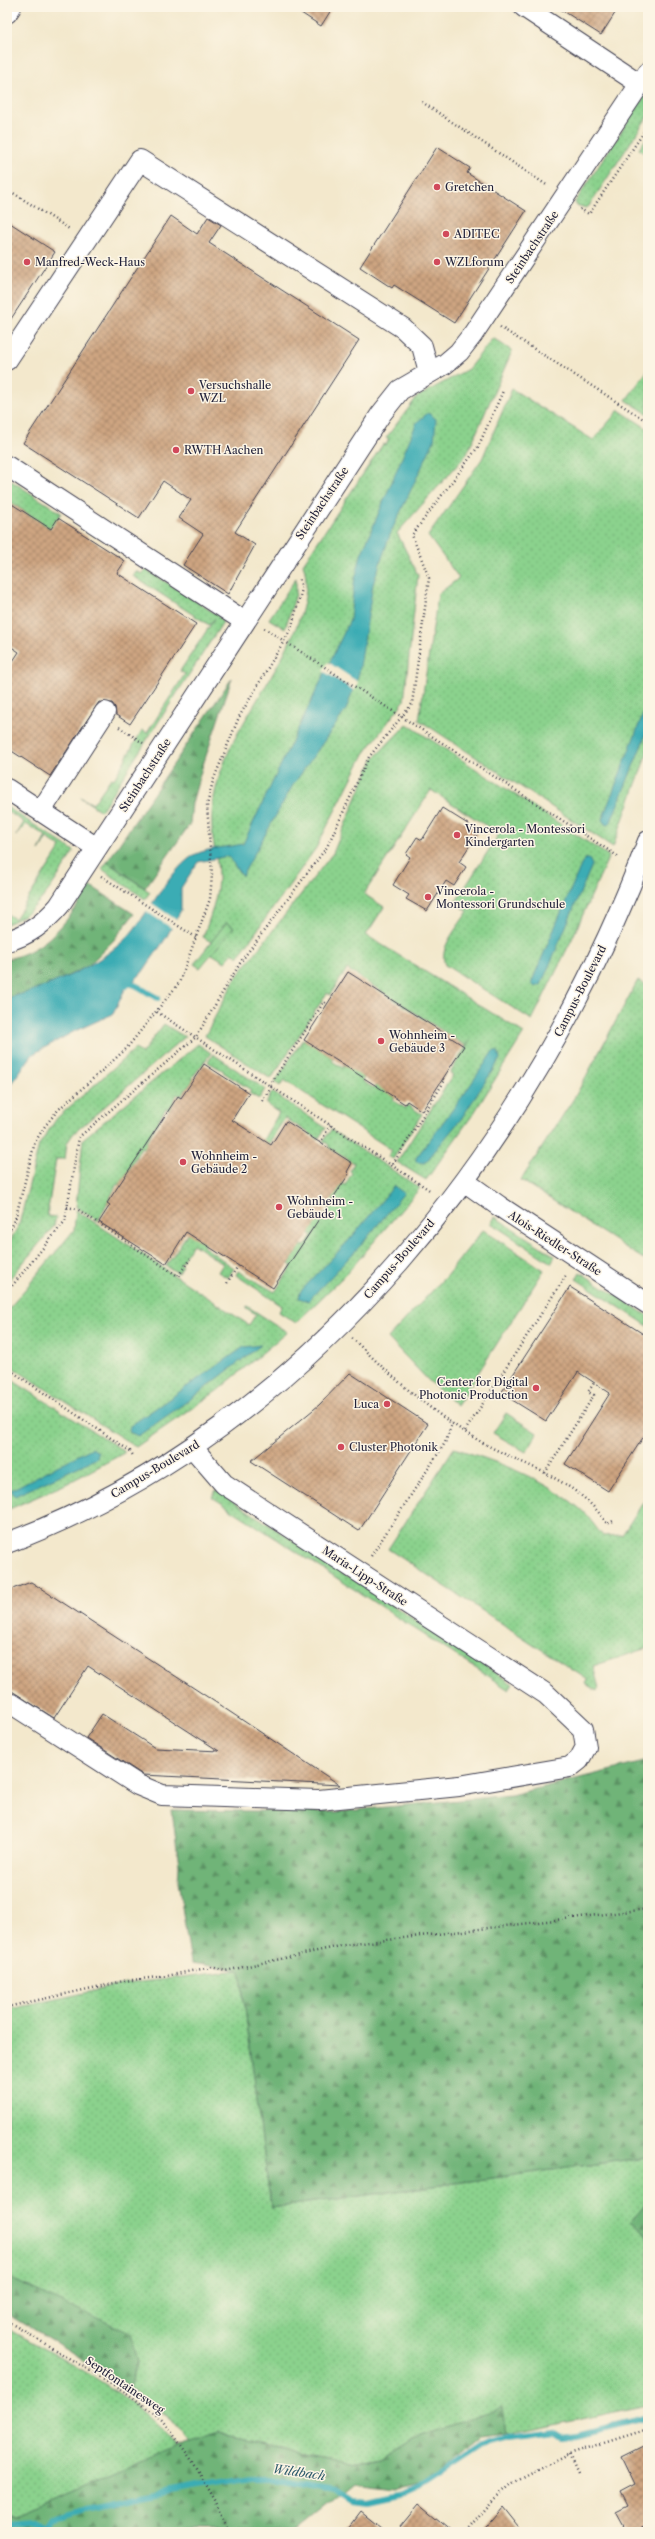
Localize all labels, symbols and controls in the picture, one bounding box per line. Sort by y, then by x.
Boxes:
place label: Gretchen [445,180,494,194]
marker: Gretchen [432,182,442,192]
street label: Steinbachstraße [502,208,562,286]
place label: ADITEC [453,227,499,241]
marker: ADITEC [441,229,451,239]
place label: Manfred-Weck-Haus [35,255,145,269]
place label: WZLforum [444,255,505,269]
marker: Manfred-Weck-Haus [22,257,32,267]
marker: WZLforum [432,257,442,267]
place label: Versuchshalle WZL [198,378,271,405]
marker: Versuchshalle WZL [186,386,196,396]
place label: RWTH Aachen [184,443,264,457]
marker: RWTH Aachen [171,445,181,455]
street label: Steinbachstraße [292,464,352,542]
street label: Steinbachstraße [116,736,174,814]
place label: Vincerola - Montessori Kindergarten [464,822,586,849]
marker: Vincerola - Montessori Kindergarten [452,830,462,840]
place label: Vincerola - Montessori Grundschule [435,884,565,911]
marker: Vincerola - Montessori Grundschule [423,892,433,902]
street label: Campus-Boulevard [551,943,609,1039]
place label: Wohnheim - Gebäude 3 [388,1028,455,1055]
marker: Wohnheim - Gebäude 3 [376,1036,386,1046]
place label: Wohnheim - Gebäude 2 [190,1149,257,1176]
marker: Wohnheim - Gebäude 2 [178,1157,188,1167]
place label: Wohnheim - Gebäude 1 [286,1194,353,1221]
marker: Wohnheim - Gebäude 1 [274,1202,284,1212]
street label: Alois-Riedler-Straße [505,1207,604,1279]
street label: Campus-Boulevard [361,1216,438,1302]
place label: Center for Digital Photonic Production [419,1375,529,1402]
marker: Center for Digital Photonic Production [531,1383,541,1393]
place label: Luca [353,1397,379,1411]
marker: Luca [382,1399,392,1409]
street label: Campus-Boulevard [108,1437,202,1501]
place label: Cluster Photonik [349,1440,438,1454]
marker: Cluster Photonik [336,1442,346,1452]
street label: Maria-Lipp-Straße [320,1543,410,1609]
street label: Septfontainesweg [83,2353,167,2417]
water label: Wildbach [272,2461,326,2483]

